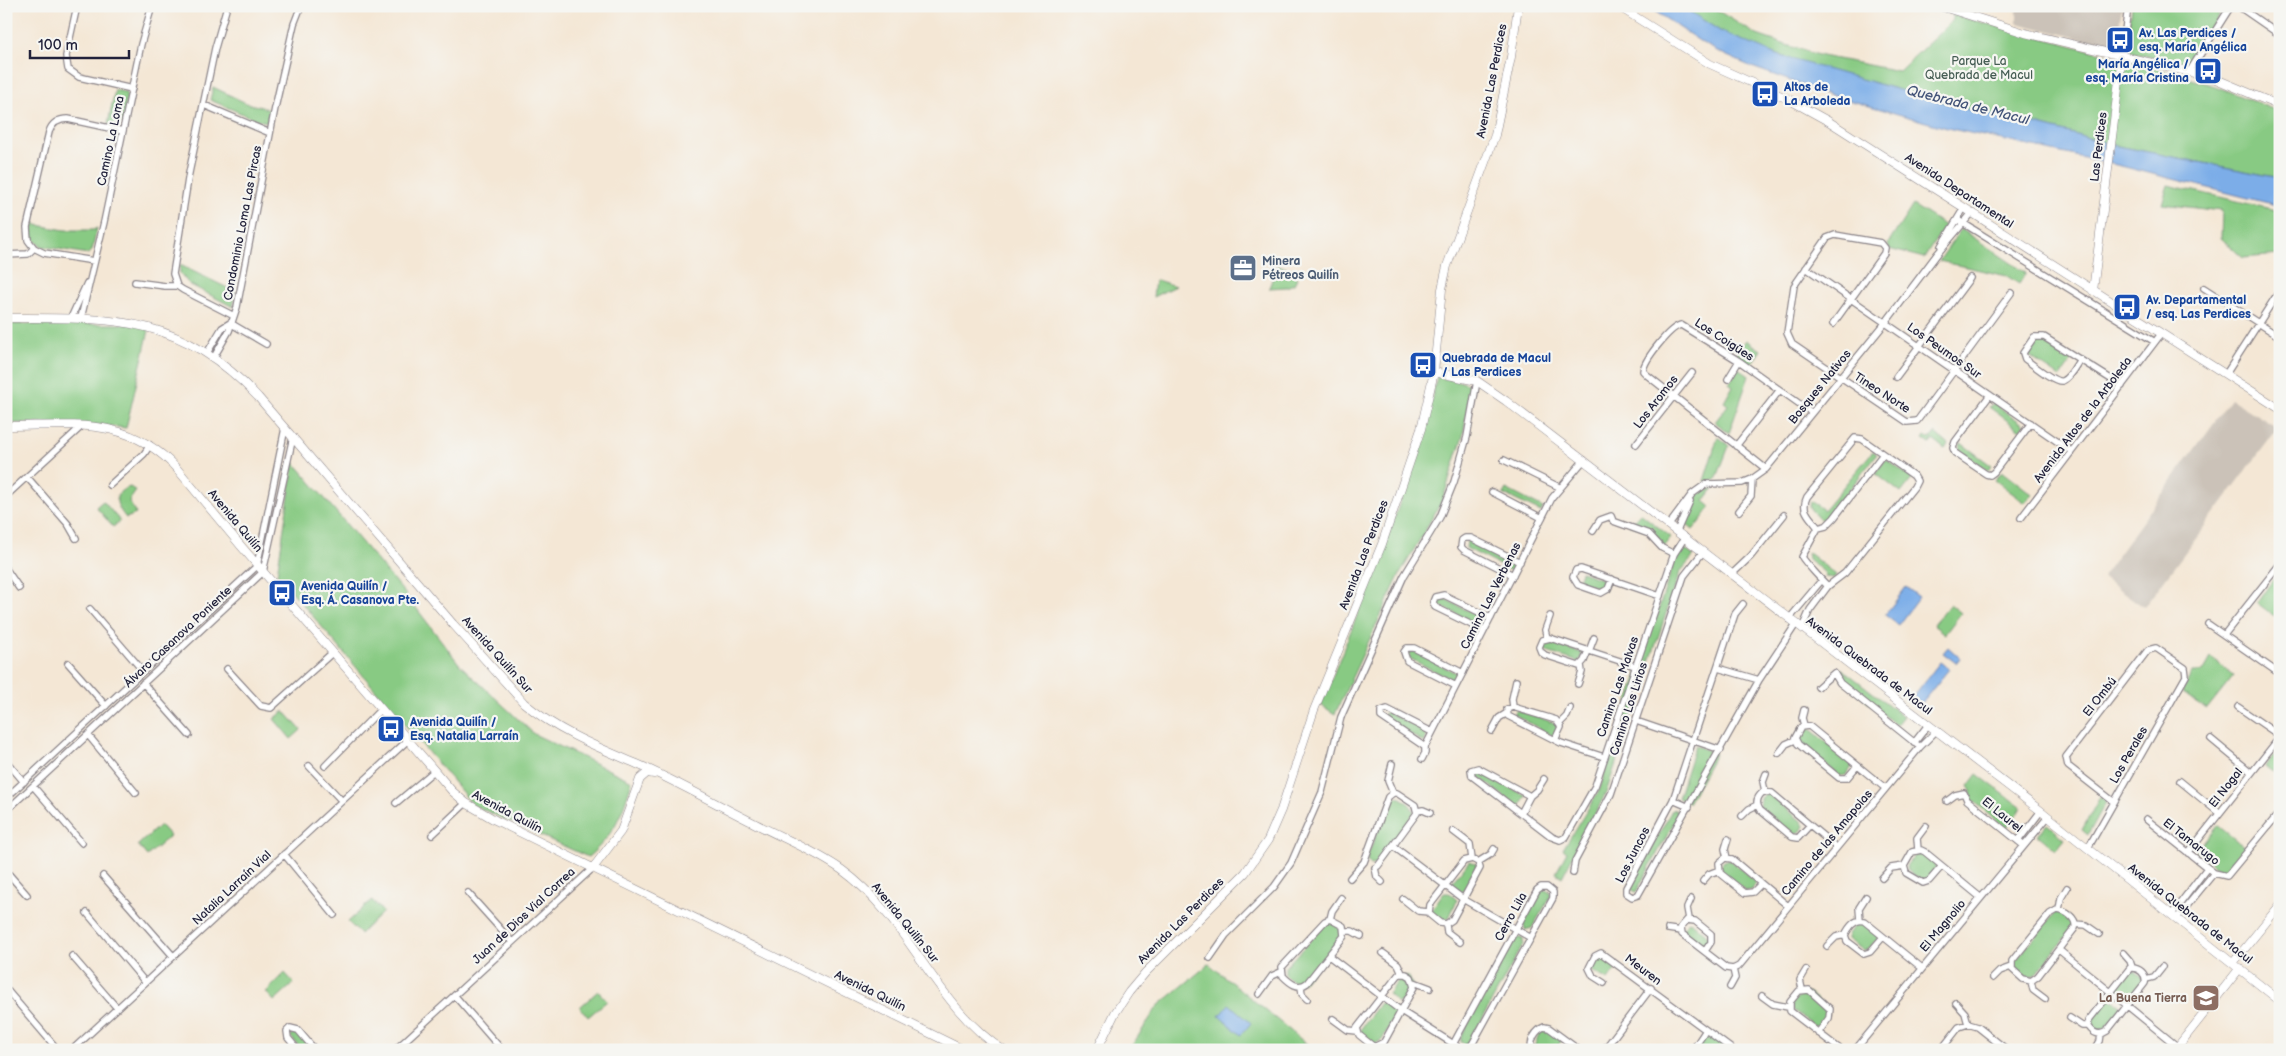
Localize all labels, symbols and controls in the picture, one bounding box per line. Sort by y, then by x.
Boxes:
street label: Avenida Las Perdices [1474,23,1510,139]
bus stop icon: Av. Las Perdices / esq. María Angélica [2105,25,2135,55]
place label: Av. Las Perdices / esq. María Angélica [2138,26,2247,55]
scale bar [30,28,129,60]
text: 100 m [38,36,78,55]
park label: Parque La Quebrada de Macul [1925,54,2033,83]
bus stop icon: María Angélica / esq. María Cristina [2193,56,2223,86]
place label: María Angélica / esq. María Cristina [2086,57,2189,86]
bus stop icon: Altos de La Arboleda [1750,79,1780,109]
place label: Altos de La Arboleda [1783,80,1851,109]
water label: Quebrada de Macul [1905,82,2032,129]
street label: Camino La Loma [94,94,128,187]
street label: Las Perdices [2087,111,2111,183]
street label: Condominio Loma Las Pircas [221,144,265,302]
street label: Avenida Departamental [1902,150,2016,232]
office icon: Minera Pétreos Quilín [1228,253,1258,283]
place label: Minera Pétreos Quilín [1262,254,1339,283]
bus stop icon: Av. Departamental / esq. Las Perdices [2112,292,2142,322]
place label: Av. Departamental / esq. Las Perdices [2145,293,2251,322]
street label: Los Coigües [1692,315,1756,365]
street label: Los Peumos Sur [1904,320,1985,383]
street label: Bosques Nativos [1785,347,1855,427]
bus stop icon: Quebrada de Macul / Las Perdices [1408,350,1438,380]
place label: Quebrada de Macul / Las Perdices [1442,351,1551,380]
street label: Avenida Altos de la Arboleda [2031,354,2135,486]
street label: Tineo Norte [1851,369,1913,417]
street label: Los Aromos [1631,372,1681,432]
street label: Avenida Quilín [204,487,266,556]
street label: Avenida Las Perdices [1336,498,1392,612]
street label: Camino Las Verbenas [1457,540,1525,652]
bus stop icon: Avenida Quilín / Esq. Á. Casanova Pte. [267,578,297,608]
place label: Avenida Quilín / Esq. Á. Casanova Pte. [300,579,419,608]
street label: Álvaro Casanova Poniente [120,582,235,691]
street label: Avenida Quilín Sur [458,613,536,697]
street label: Avenida Quebrada de Macul [1803,614,1935,718]
street label: Camino Las Malvas [1594,635,1642,739]
street label: Camino Los Lirios [1607,660,1651,757]
street label: El Ombú [2080,674,2120,720]
bus stop icon: Avenida Quilín / Esq. Natalia Larraín [376,714,406,744]
place label: Avenida Quilín / Esq. Natalia Larraín [409,715,519,744]
street label: Los Perales [2107,724,2151,786]
street label: El Nogal [2206,765,2246,811]
street label: Avenida Quilín [469,787,545,837]
street label: Camino de las Amapolas [1778,787,1876,899]
street label: El Laurel [1979,794,2025,836]
street label: El Tamarugo [2160,815,2222,869]
street label: Los Juncos [1613,824,1653,885]
street label: Natalia Larraín Vial [190,848,274,928]
street label: Avenida Quebrada de Macul [2125,861,2255,967]
street label: Juan de Dios Vial Correa [470,864,579,967]
street label: Avenida Las Perdices [1135,875,1227,967]
street label: Avenida Quilín Sur [868,880,942,967]
street label: Cerro Lila [1492,890,1531,944]
street label: El Magnolio [1917,897,1969,955]
street label: Meuren [1622,951,1665,989]
street label: Avenida Quilín [832,967,908,1015]
school or university icon: La Buena Tierra [2191,983,2221,1013]
place label: La Buena Tierra [2099,991,2187,1006]

